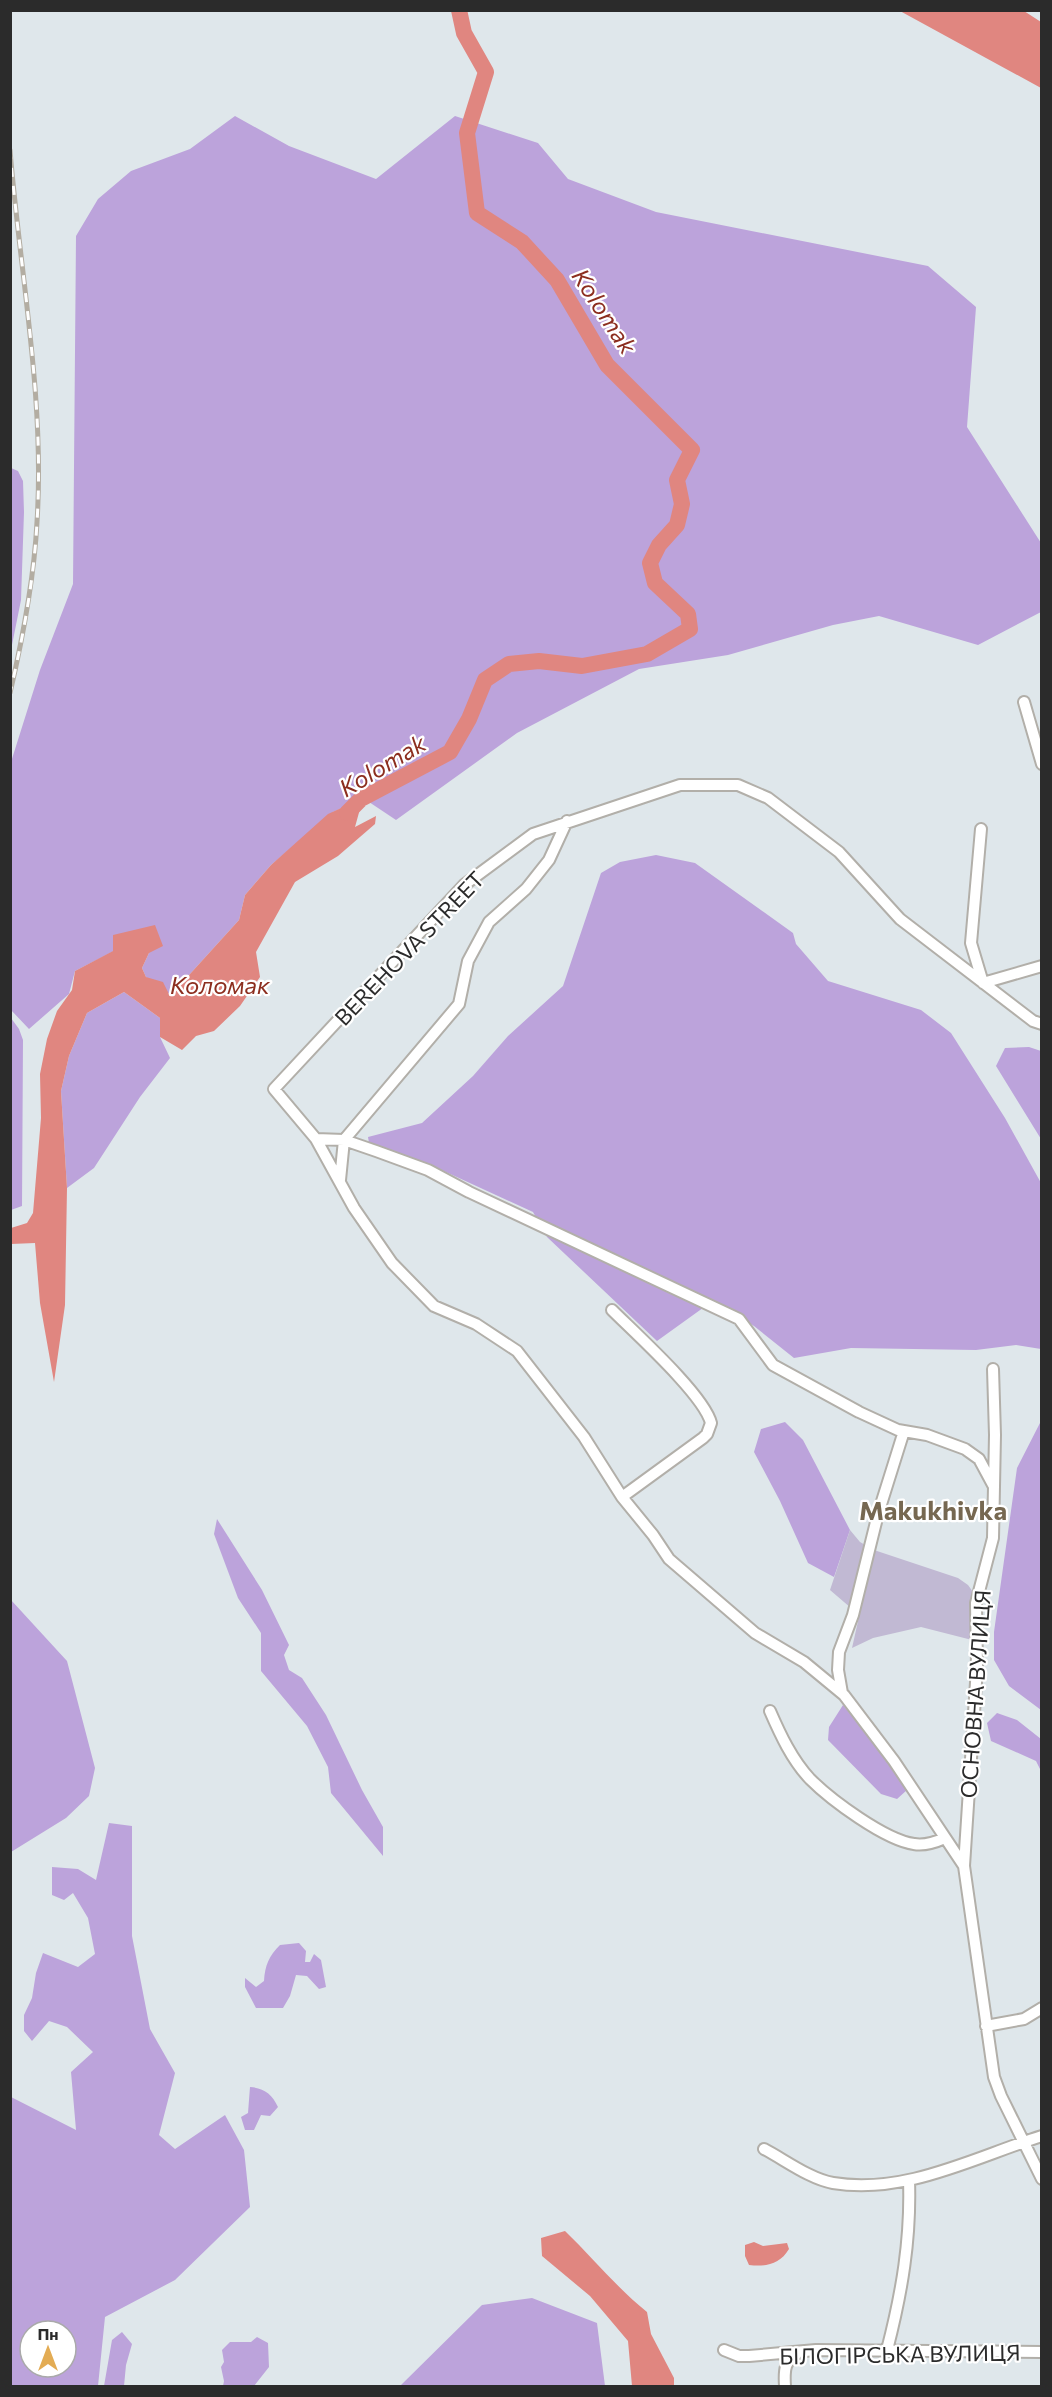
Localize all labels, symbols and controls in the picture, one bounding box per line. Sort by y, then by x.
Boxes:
water label: Kolomak [567,263,644,360]
water label: Kolomak [333,727,432,802]
street label: BEREHOVA STREET [329,865,489,1031]
water label: Коломак [170,970,271,999]
district label: Makukhivka [859,1494,1007,1525]
street label: ОСНОВНА ВУЛИЦЯ [954,1589,996,1799]
north arrow [18,2319,78,2379]
text: Пн [37,2324,59,2343]
street label: БІЛОГІРСЬКА ВУЛИЦЯ [779,2338,1021,2370]

